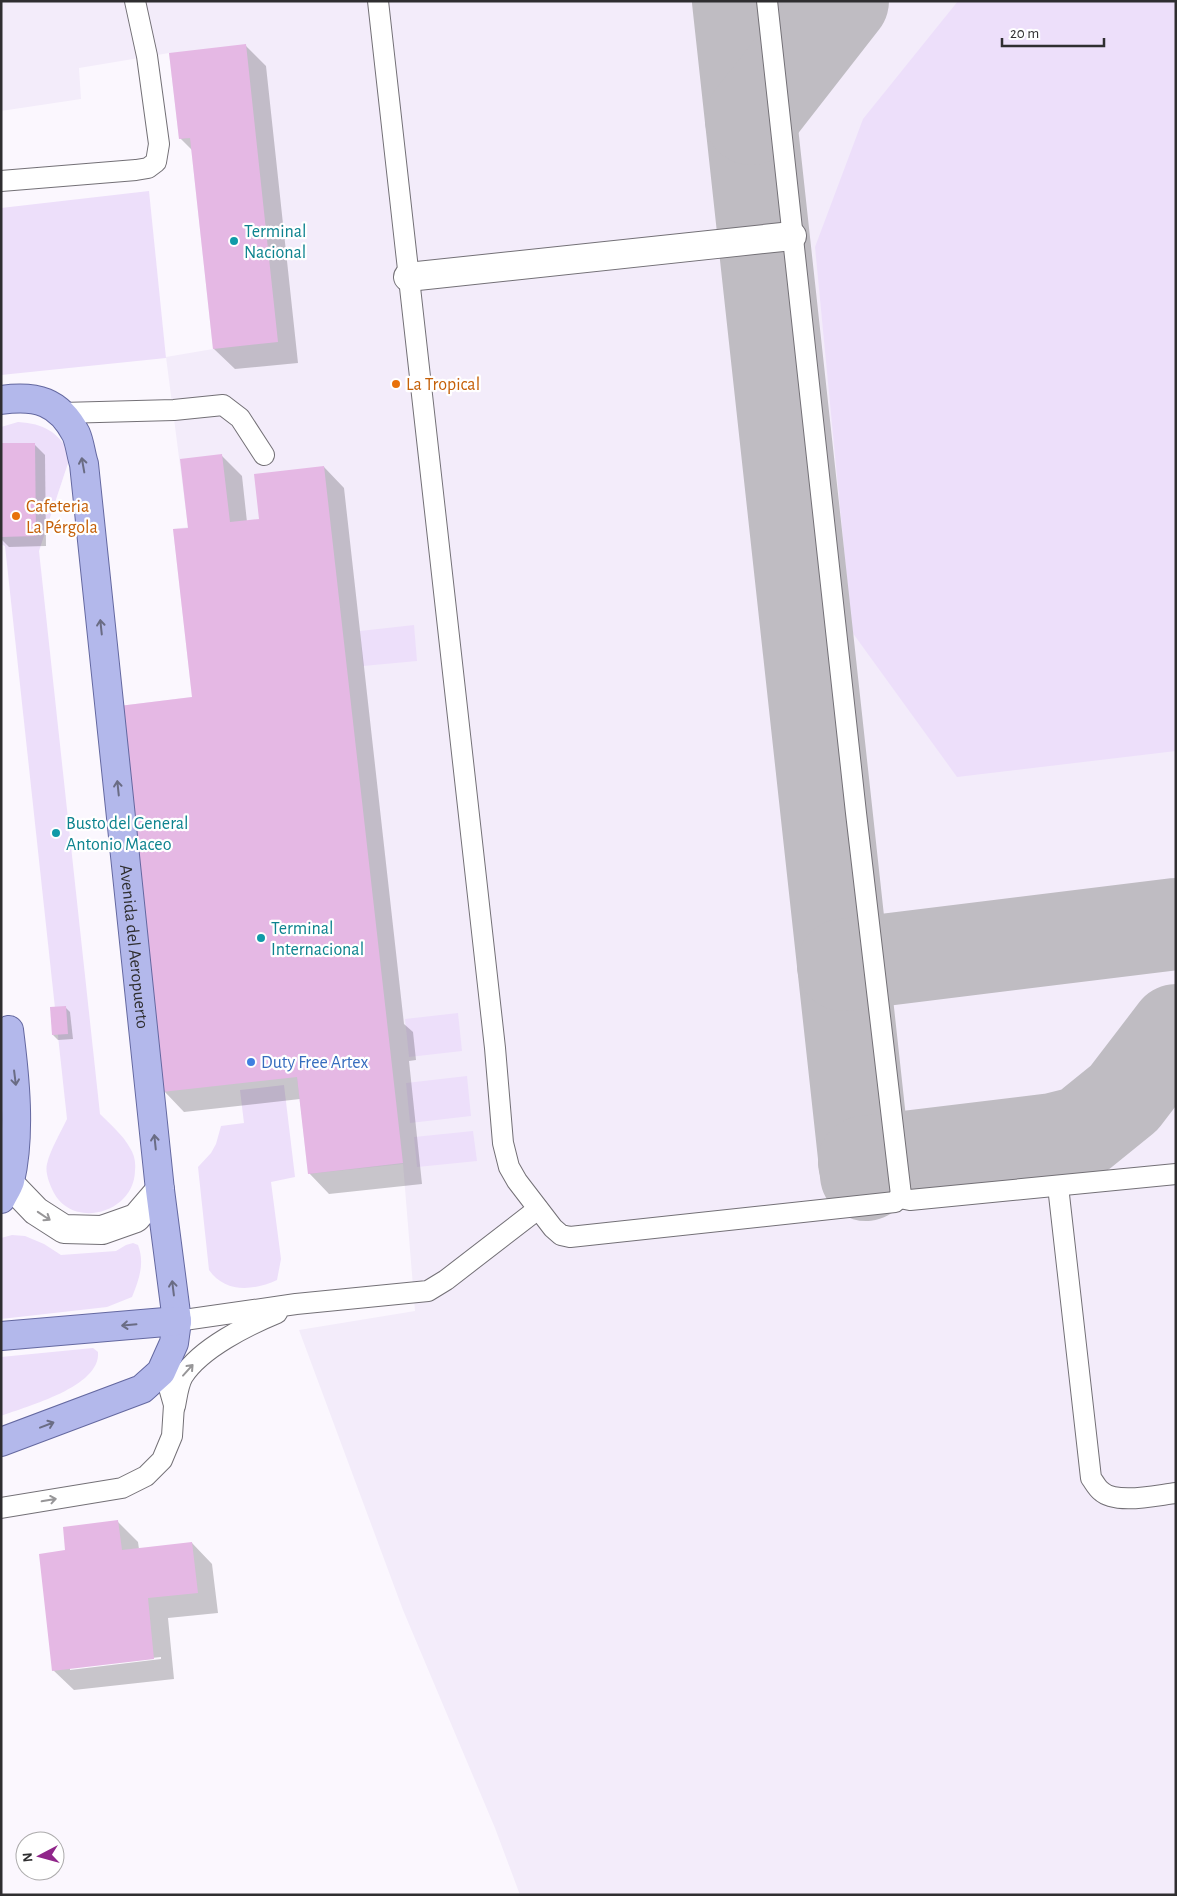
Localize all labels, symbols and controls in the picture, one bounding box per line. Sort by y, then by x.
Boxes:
scale bar [1002,15,1104,47]
text: 20 m [1010,26,1039,41]
place label: Terminal Nacional [244,223,307,262]
marker: Terminal Nacional [228,235,240,247]
place label: La Tropical [406,376,480,394]
marker: La Tropical [390,378,402,390]
one-way arrow [78,458,88,474]
place label: Cafeteria La Pérgola [26,498,98,537]
marker: Cafeteria La Pérgola [10,510,22,522]
one-way arrow [96,619,106,635]
one-way arrow [113,781,123,797]
place label: Busto del General Antonio Maceo [66,815,189,854]
marker: Busto del General Antonio Maceo [50,827,62,839]
street label: Avenida del Aeropuerto [116,864,151,1030]
place label: Terminal Internacional [271,920,364,959]
marker: Terminal Internacional [255,932,267,944]
place label: Duty Free Artex [261,1054,369,1072]
marker: Duty Free Artex [245,1056,257,1068]
one-way arrow [10,1070,20,1086]
one-way arrow [150,1134,160,1150]
one-way arrow [37,1211,51,1221]
one-way arrow [168,1280,178,1296]
one-way arrow [121,1321,137,1330]
one-way arrow [183,1364,194,1377]
one-way arrow [39,1420,54,1429]
one-way arrow [41,1494,57,1504]
north arrow [15,1831,65,1881]
text: N [21,1852,36,1863]

